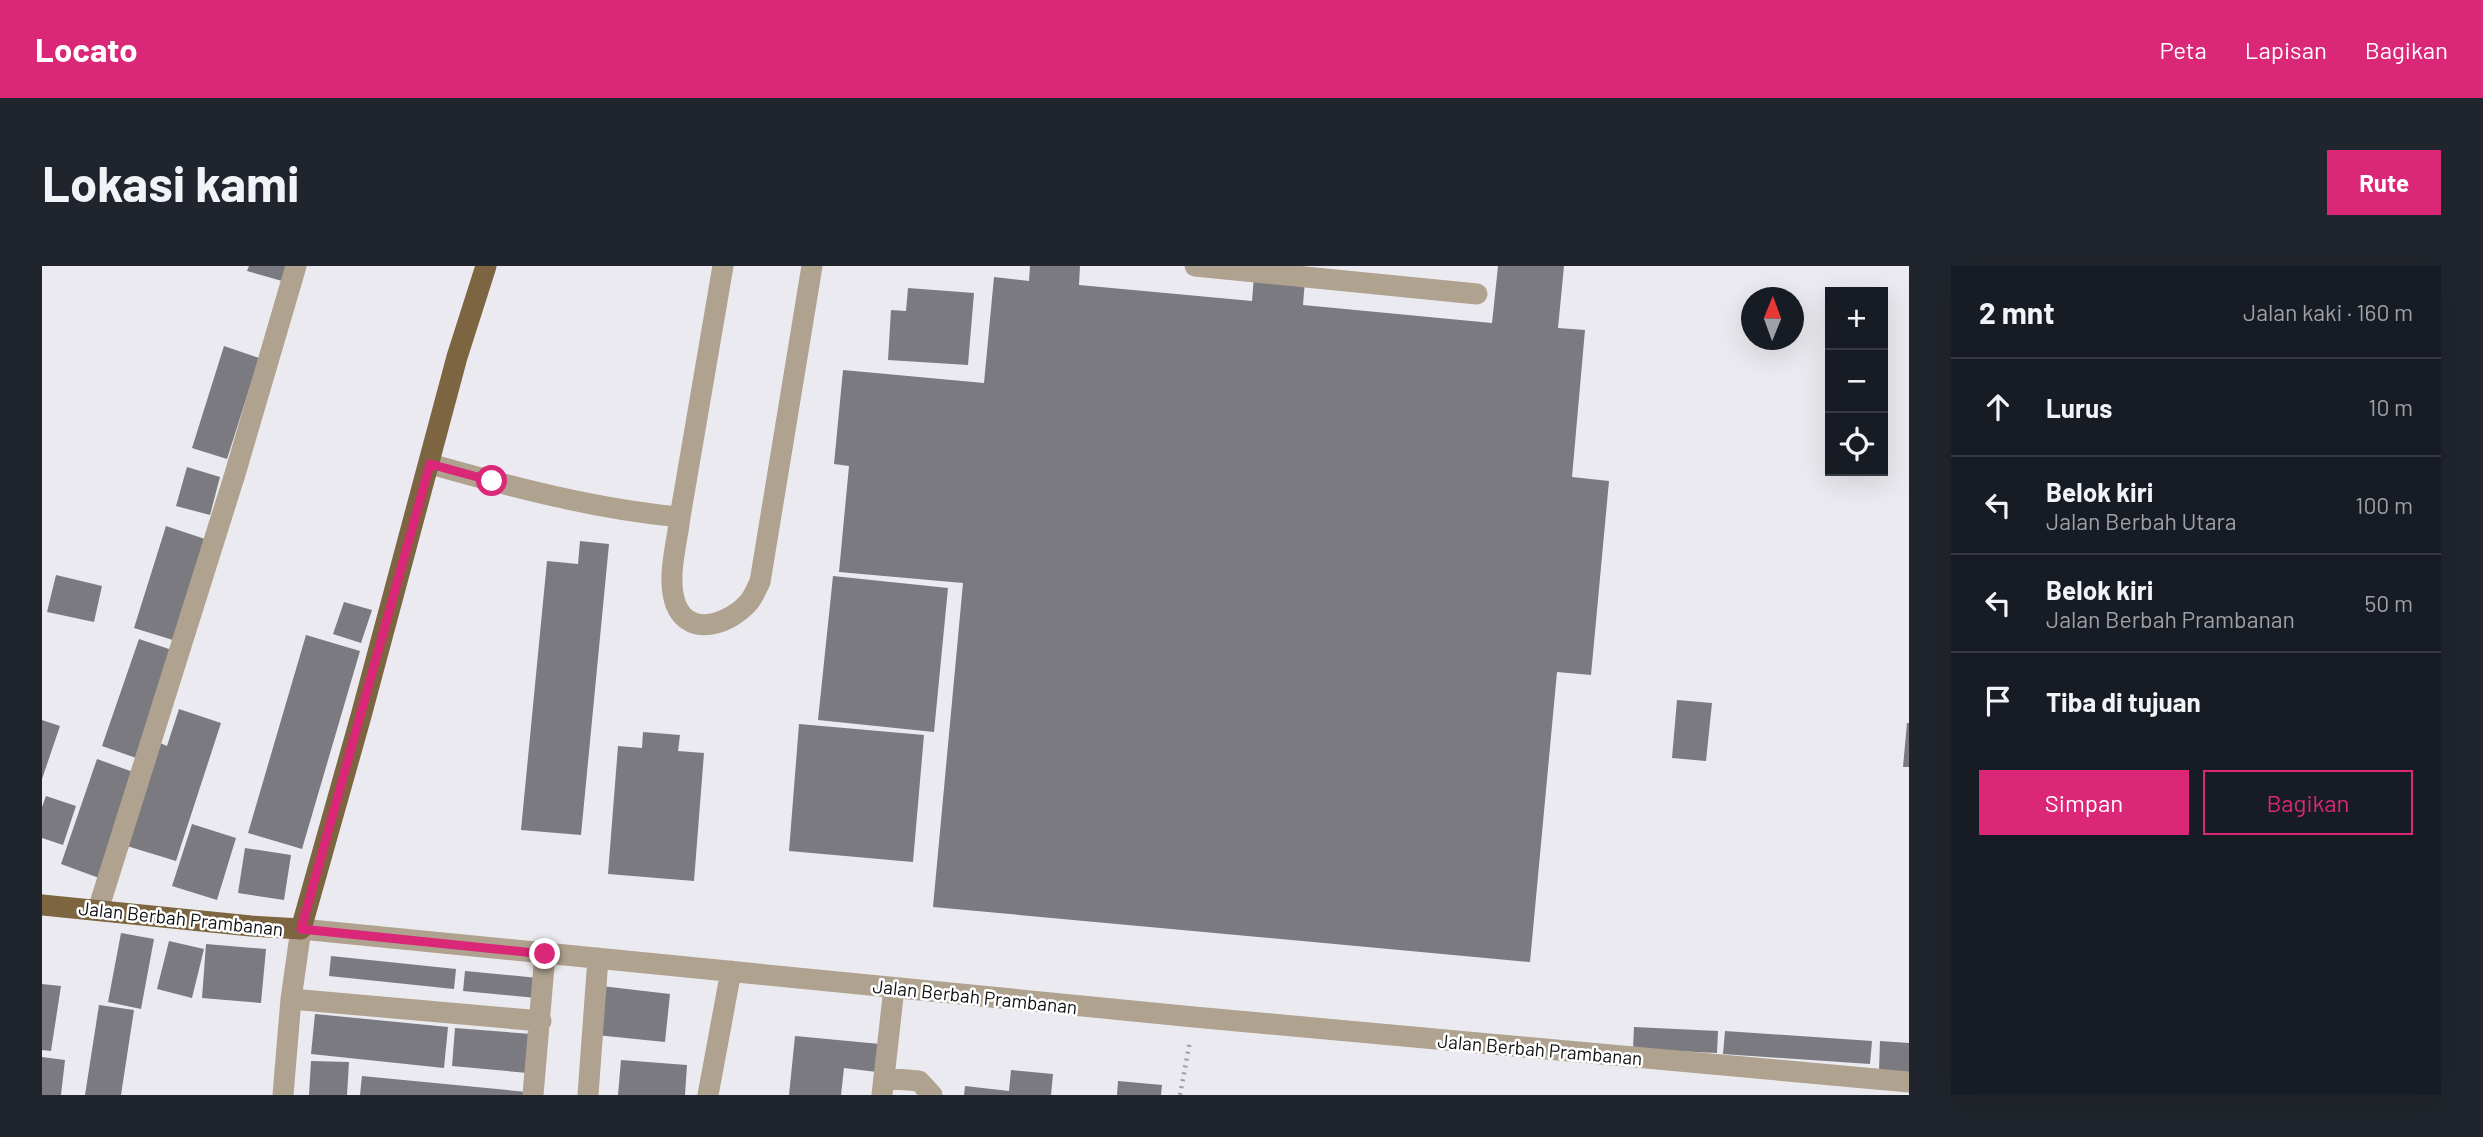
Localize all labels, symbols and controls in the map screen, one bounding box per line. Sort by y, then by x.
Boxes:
text: Locato [35,29,138,69]
text: Peta [2159,35,2207,64]
text: Lapisan [2245,35,2327,64]
text: Bagikan [2365,35,2448,64]
button: Rute [2327,150,2441,215]
text: Lokasi kami [42,153,299,212]
north arrow [1741,287,1804,350]
map controls [1825,287,1888,476]
button: + [1825,287,1888,350]
text: 2 mnt [1979,294,2055,330]
text: Jalan kaki · 160 m [2243,298,2413,326]
button: − [1825,350,1888,413]
icon: ahead [1979,388,2017,426]
text: Lurus [2046,392,2112,423]
text: 10 m [2368,393,2413,421]
button: locate [1825,413,1888,476]
route start [476,465,507,496]
text: Belok kiri [2046,476,2153,507]
icon: left [1979,486,2017,524]
text: 100 m [2355,491,2413,519]
text: Jalan Berbah Utara [2046,507,2237,535]
text: Belok kiri [2046,574,2153,605]
icon: left [1979,584,2017,622]
text: 50 m [2365,589,2413,617]
text: Jalan Berbah Prambanan [2046,605,2295,633]
icon: arrive [1979,682,2017,720]
text: Tiba di tujuan [2046,686,2201,717]
button: Simpan [1979,770,2189,835]
button: Bagikan [2203,770,2413,835]
street label: Jalan Berbah Prambanan [78,896,284,940]
route end [529,938,560,969]
street label: Jalan Berbah Prambanan [872,974,1078,1018]
street label: Jalan Berbah Prambanan [1437,1029,1643,1069]

